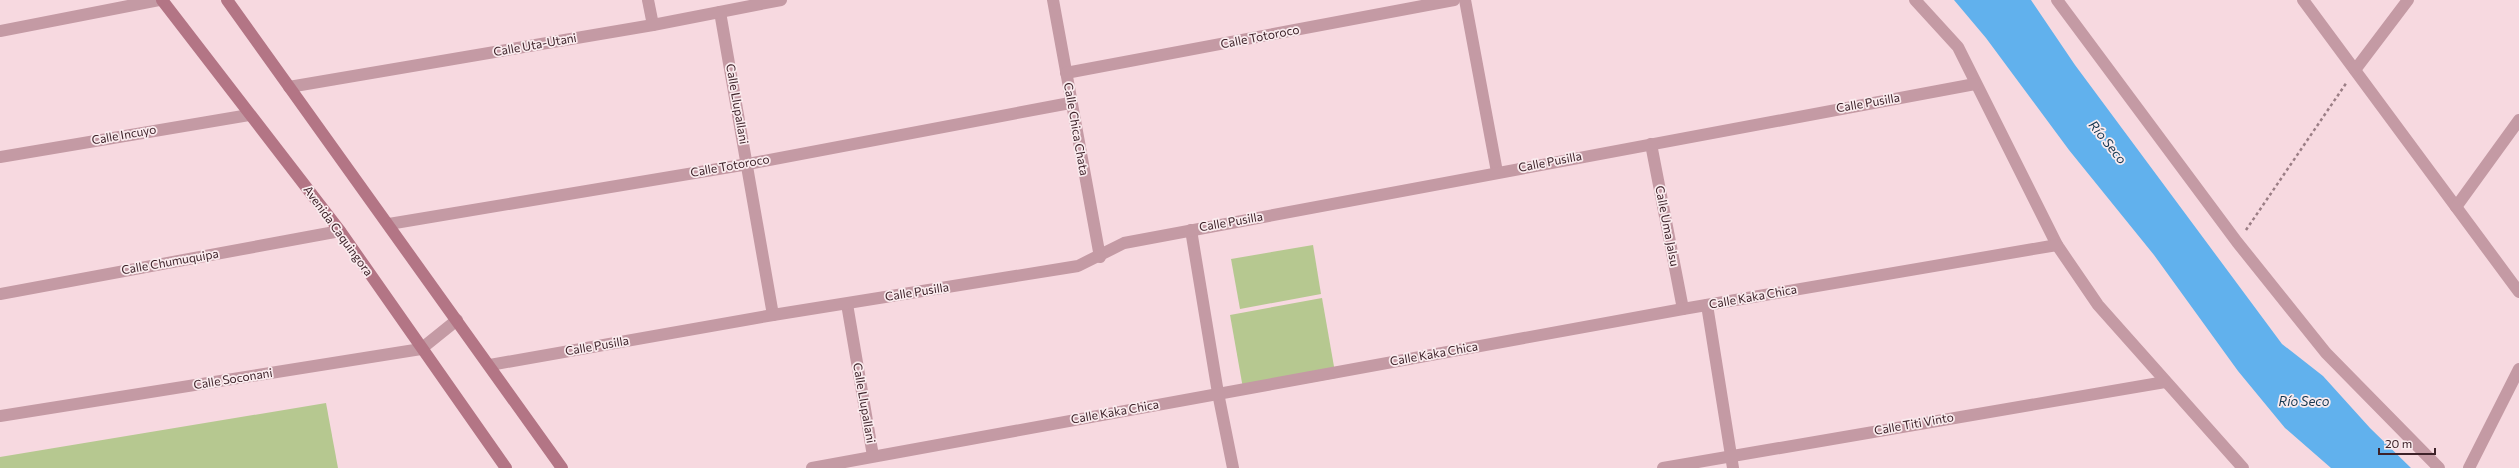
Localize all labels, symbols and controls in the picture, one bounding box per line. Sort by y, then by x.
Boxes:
street label: Calle Totoroco [1219,22,1300,51]
street label: Calle Uta-Utani [492,30,577,58]
street label: Calle Llupallani [724,62,752,145]
street label: Calle Chica Chata [1062,81,1092,177]
street label: Calle Pusilla [1835,90,1901,114]
water label: Río Seco [2086,117,2130,167]
street label: Calle Incuyo [90,121,157,147]
street label: Calle Pusilla [1517,148,1583,174]
street label: Calle Totoroco [689,151,770,179]
street label: Avenida Caquingora [301,183,376,278]
street label: Calle Uma Jalsu [1652,184,1683,268]
street label: Calle Pusilla [1198,209,1264,233]
street label: Calle Chumuquipa [120,246,219,276]
street label: Calle Pusilla [884,279,950,303]
street label: Calle Kaka Chica [1708,281,1798,311]
street label: Calle Pusilla [564,333,630,357]
street label: Calle Kaka Chica [1389,338,1479,368]
street label: Calle Llupallani [851,361,879,444]
street label: Calle Soconani [192,365,273,391]
water label: Río Seco [2279,393,2330,409]
street label: Calle Kaka Chica [1070,396,1160,426]
street label: Calle Titi Vinto [1873,409,1955,437]
scale bar [2379,430,2435,456]
text: 20 m [2385,436,2412,450]

